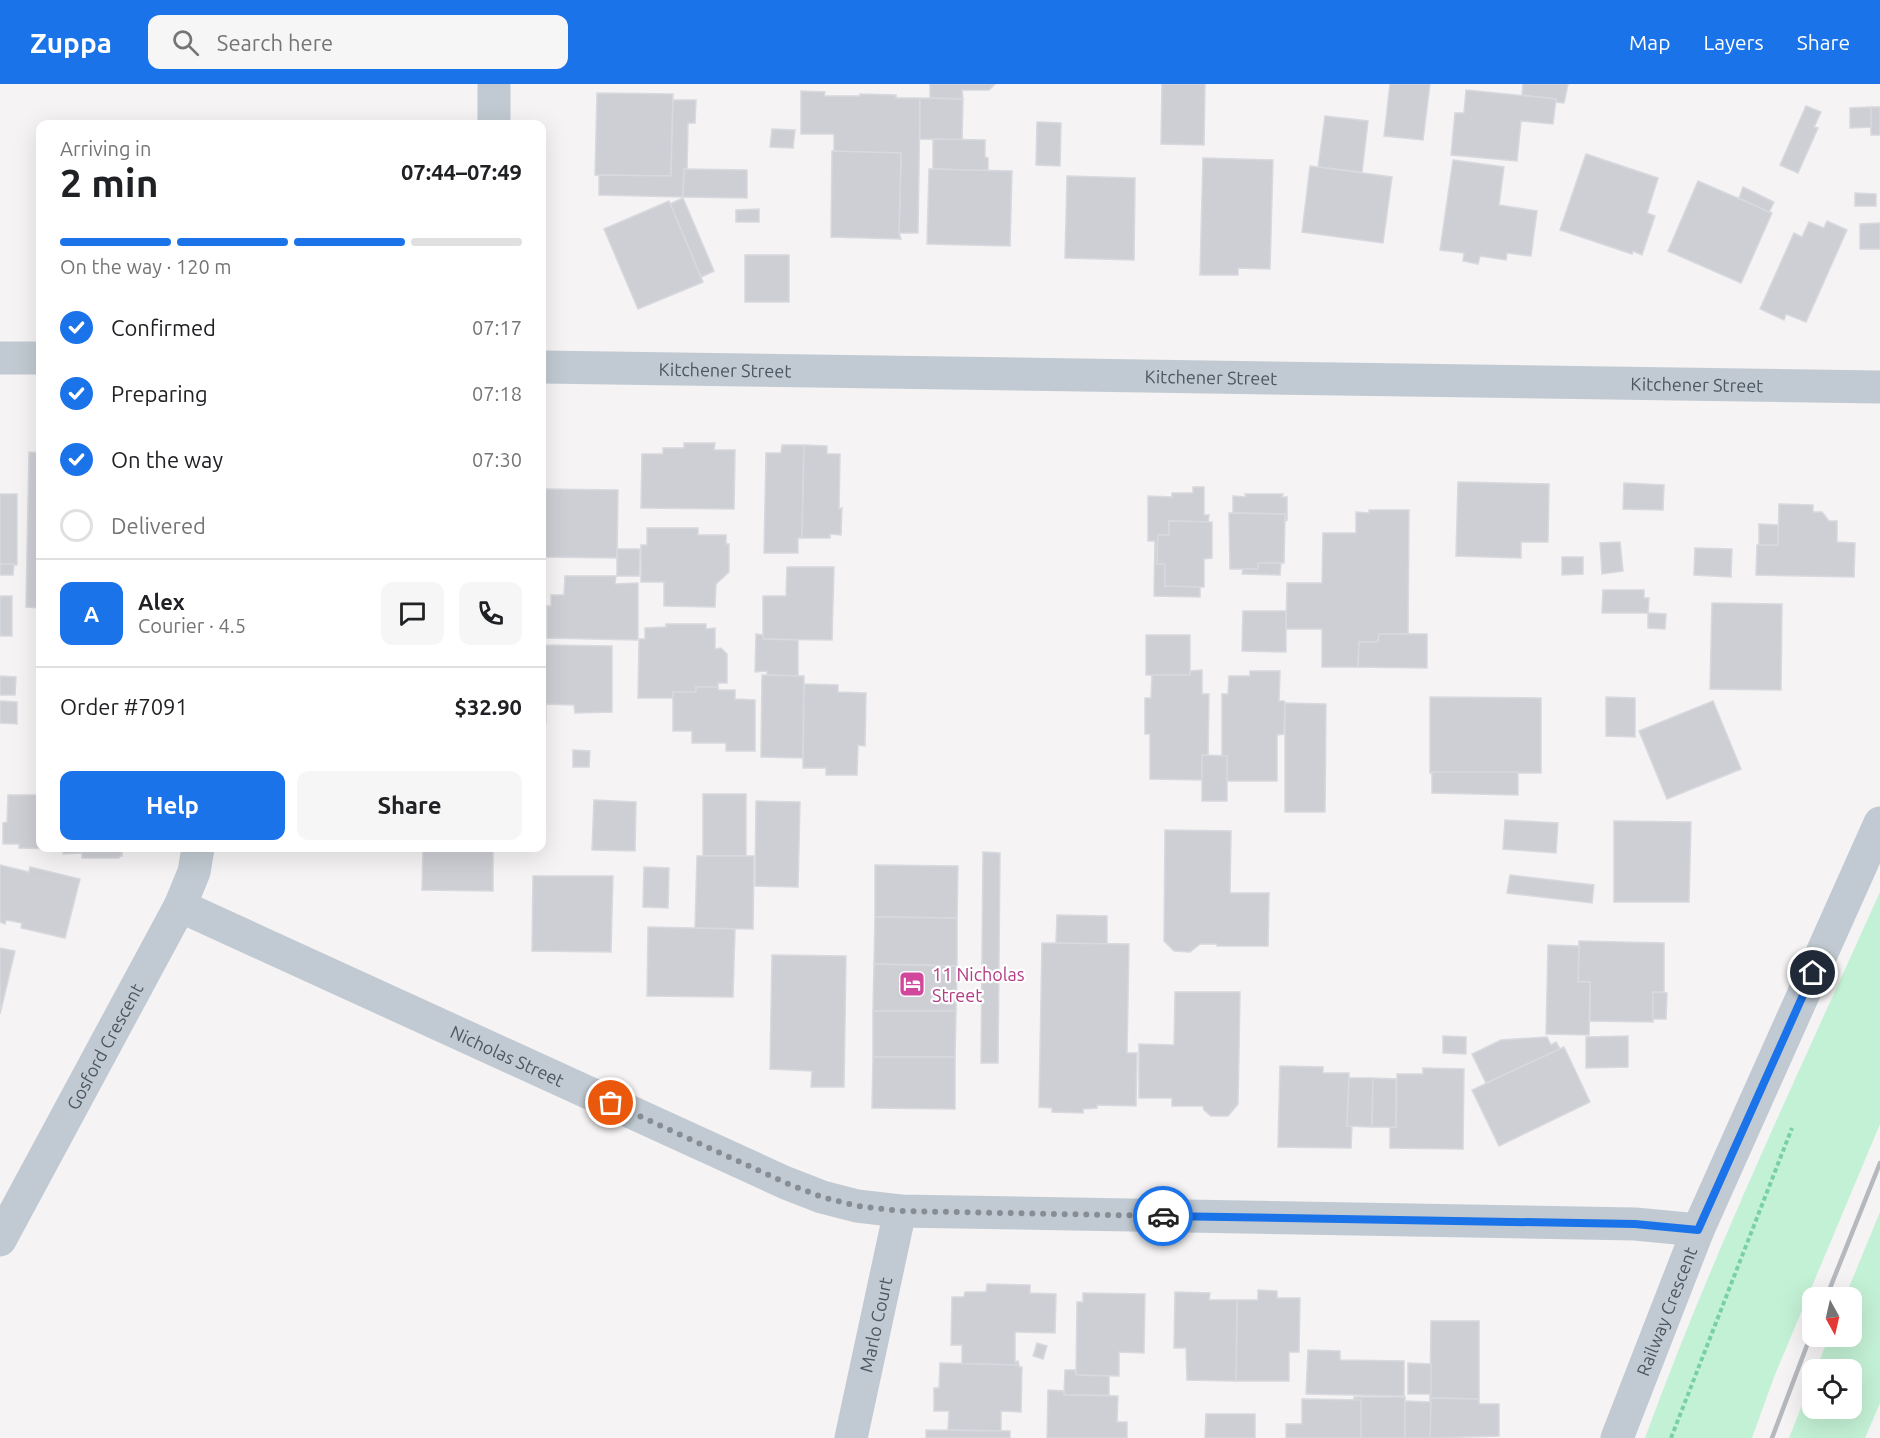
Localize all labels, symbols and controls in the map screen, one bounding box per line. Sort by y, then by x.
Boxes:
search box [148,15,568,69]
icon: search [169,26,202,59]
text: Zuppa [30,27,112,58]
text: Search here [217,30,333,55]
text: Map [1629,30,1670,54]
text: Layers [1703,30,1764,54]
text: Share [1797,30,1850,54]
text: Arriving in [60,137,151,160]
text: 07:44–07:49 [401,159,522,184]
text: 2 min [60,161,159,204]
text: On the way · 120 m [60,255,232,278]
icon: check [60,311,93,344]
text: Confirmed [111,315,216,340]
text: 07:17 [472,316,522,339]
street label: Kitchener Street [658,359,792,381]
street label: Kitchener Street [1144,366,1277,388]
street label: Kitchener Street [1630,373,1763,395]
icon: check [60,377,93,410]
text: Preparing [111,381,208,406]
text: 07:18 [472,382,522,405]
icon: check [60,443,93,476]
text: On the way [111,447,223,472]
text: 07:30 [472,448,522,471]
text: Delivered [111,513,206,538]
button: chat [381,582,444,645]
button: phone [459,582,522,645]
text: Alex [138,589,185,614]
text: A [84,601,99,626]
text: Courier · 4.5 [138,614,246,637]
text: Order #7091 [60,694,188,719]
text: $32.90 [455,694,522,719]
button: Help [60,771,285,840]
button: Share [297,771,522,840]
pin [1787,947,1838,998]
icon: home [1796,956,1829,989]
place label: 11 Nicholas Street [932,964,1025,1005]
hotel icon: 11 Nicholas Street [897,969,927,999]
street label: Gosford Crescent [62,980,146,1113]
street label: Nicholas Street [447,1021,567,1090]
pin [585,1077,636,1128]
icon: bag [594,1086,627,1119]
courier [1133,1186,1193,1246]
icon: car [1147,1200,1180,1233]
street label: Railway Crescent [1632,1244,1700,1379]
street label: Marlo Court [855,1275,895,1374]
north arrow [1802,1287,1862,1347]
map controls [1802,1287,1862,1419]
button: locate [1802,1359,1862,1419]

